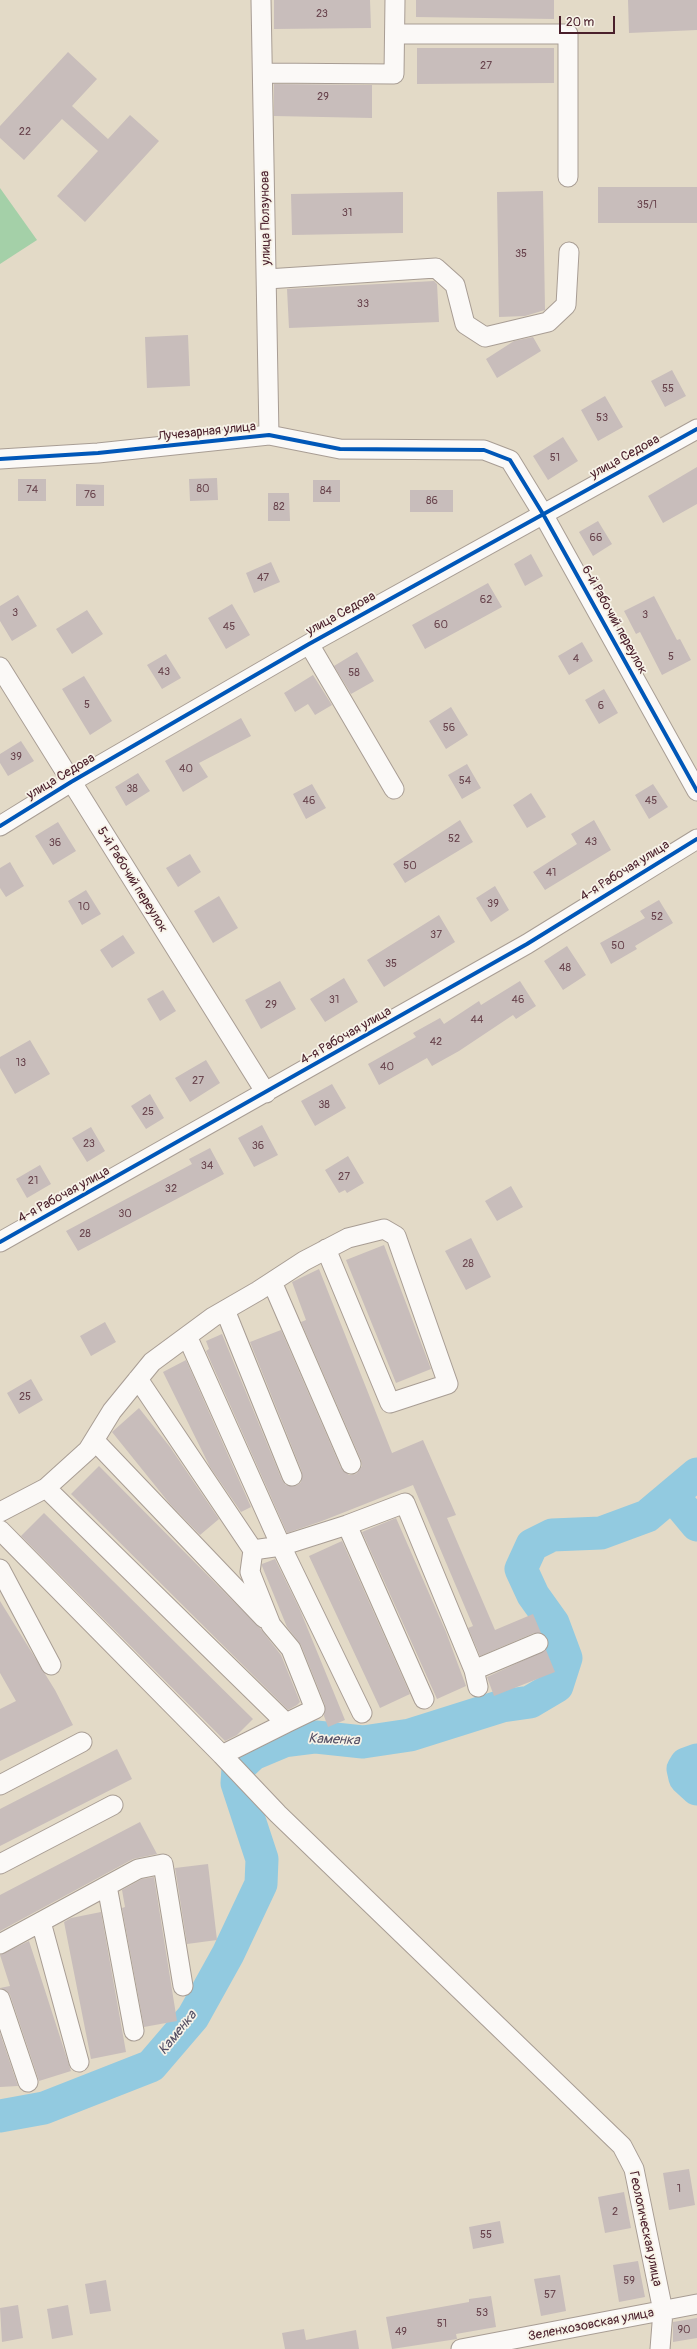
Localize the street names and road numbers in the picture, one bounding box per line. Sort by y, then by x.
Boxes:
street label: улица Ползунова [257,171,275,265]
street label: Лучезарная улица [157,419,257,445]
street label: улица Седова [588,432,662,482]
street label: 6-й Рабочий переулок [578,563,650,677]
street label: улица Седова [304,589,378,639]
street label: улица Седова [24,751,98,803]
street label: 5-й Рабочий переулок [93,824,171,936]
street label: 4-я Рабочая улица [577,837,673,905]
street label: 4-я Рабочая улица [298,1004,394,1068]
street label: 4-я Рабочая улица [15,1163,113,1227]
street label: Геологическая улица [625,2170,665,2288]
street label: Зеленхозовская улица [527,2305,655,2345]

